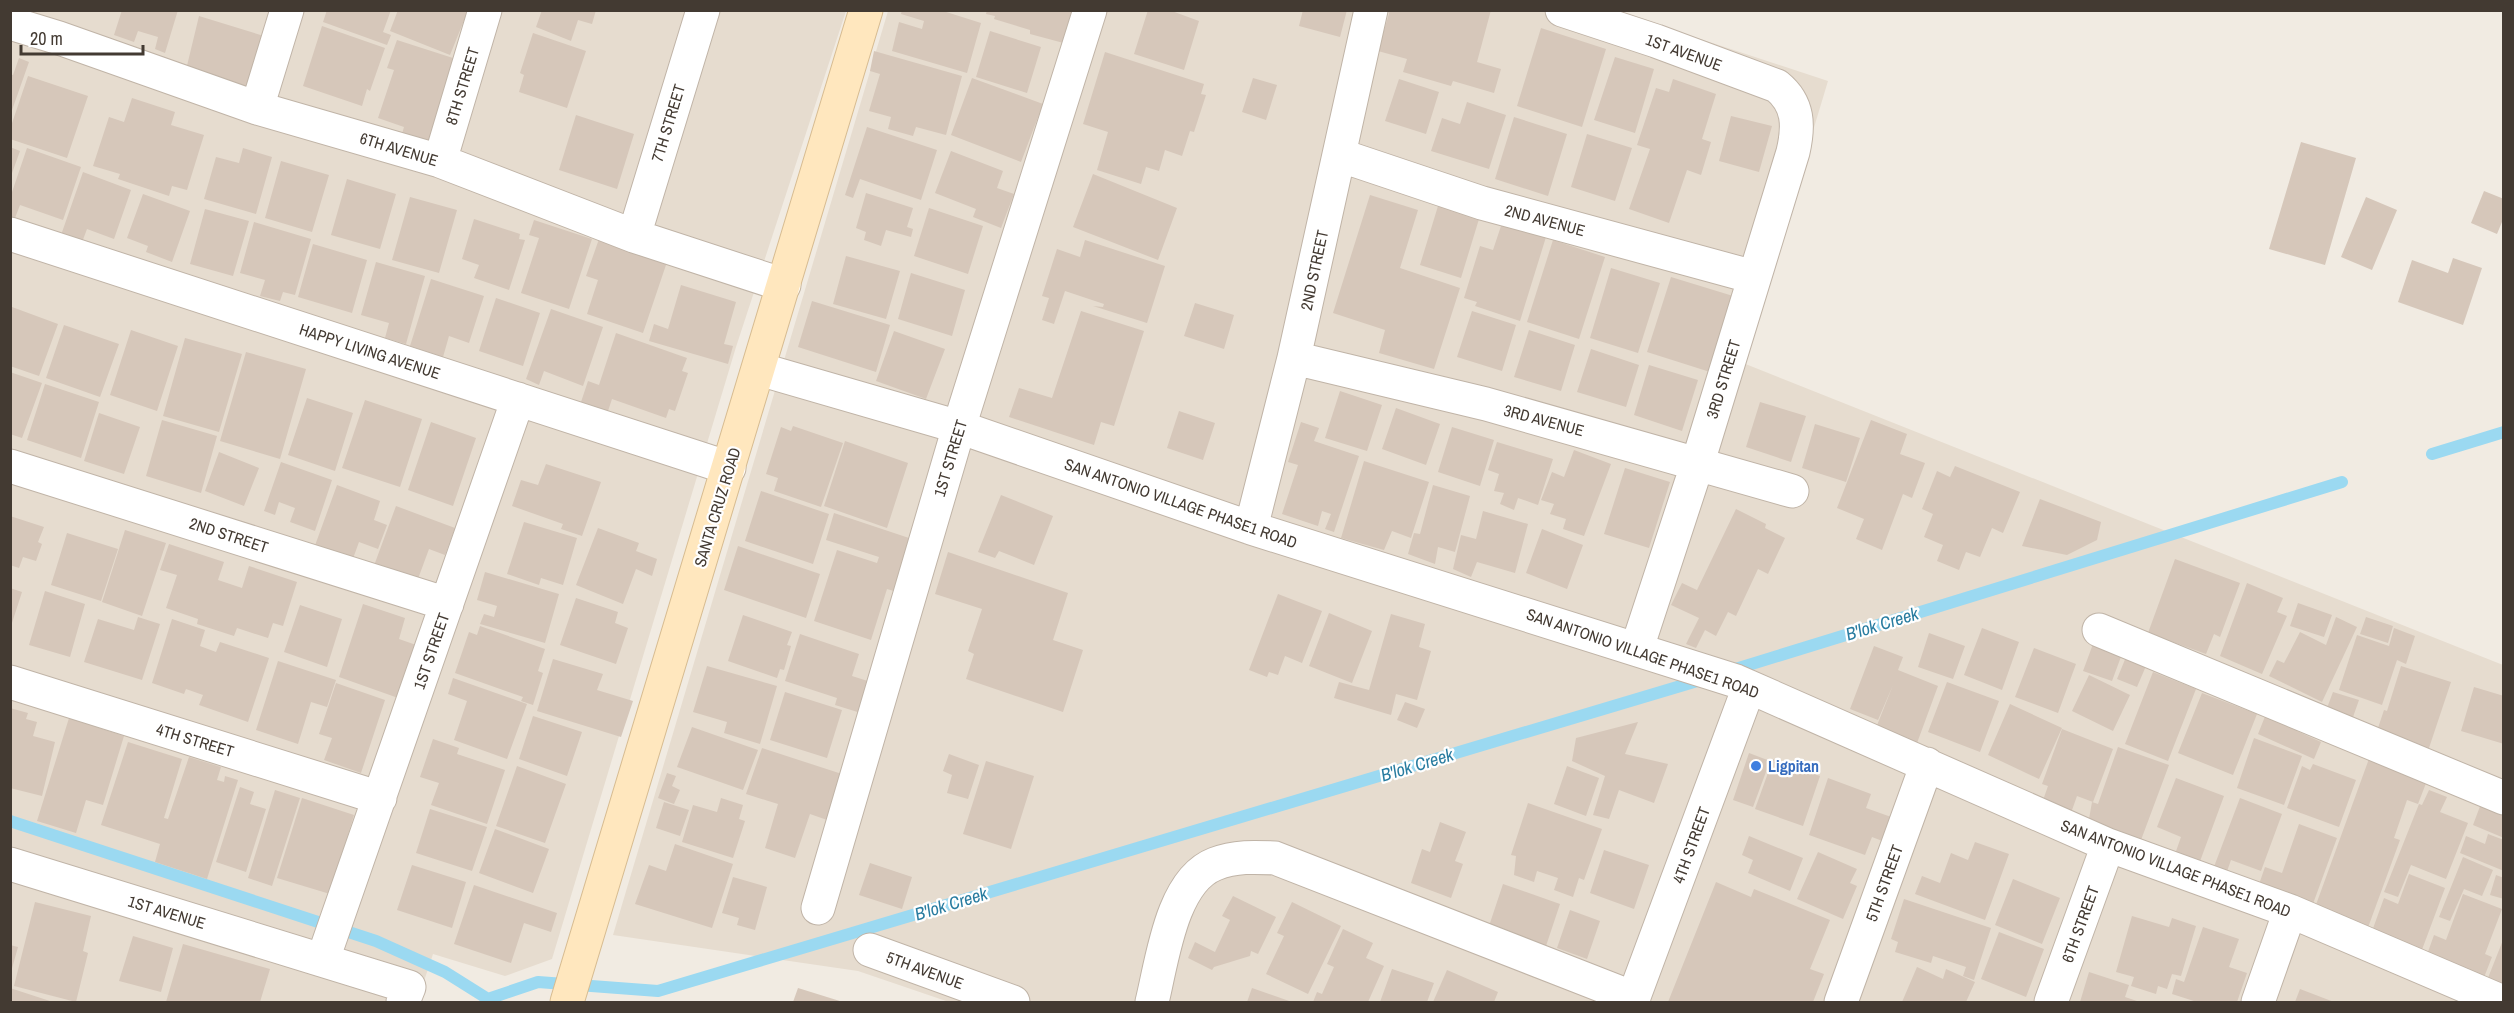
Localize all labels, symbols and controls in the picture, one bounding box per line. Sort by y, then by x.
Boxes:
scale bar [21,18,142,56]
text: 20 m [30,26,63,51]
street label: 1ST AVENUE [1643,28,1725,76]
street label: 8TH STREET [440,44,484,128]
street label: 7TH STREET [646,81,690,165]
street label: 6TH AVENUE [357,127,441,171]
street label: 2ND AVENUE [1502,199,1588,241]
street label: 2ND STREET [1295,228,1333,312]
street label: HAPPY LIVING AVENUE [297,318,443,384]
street label: 3RD STREET [1701,337,1745,421]
street label: 3RD AVENUE [1501,399,1587,441]
street label: 1ST STREET [928,417,972,499]
street label: SANTA CRUZ ROAD [688,445,746,569]
street label: SAN ANTONIO VILLAGE PHASE1 ROAD [1062,453,1300,553]
street label: 2ND STREET [187,512,271,558]
water label: B'lok Creek [1842,600,1922,646]
street label: SAN ANTONIO VILLAGE PHASE1 ROAD [1524,603,1762,703]
street label: 1ST STREET [408,610,454,692]
street label: 4TH STREET [153,718,237,762]
water label: B'lok Creek [1377,741,1457,787]
place label: Ligpitan [1768,755,1819,777]
marker: Ligpitan [1749,759,1763,773]
street label: 4TH STREET [1667,804,1715,886]
street label: SAN ANTONIO VILLAGE PHASE1 ROAD [2058,814,2294,922]
street label: 5TH STREET [1860,842,1908,924]
water label: B'lok Creek [911,880,991,926]
street label: 6TH STREET [2056,883,2104,965]
street label: 1ST AVENUE [126,890,208,934]
street label: 5TH AVENUE [883,946,967,994]

